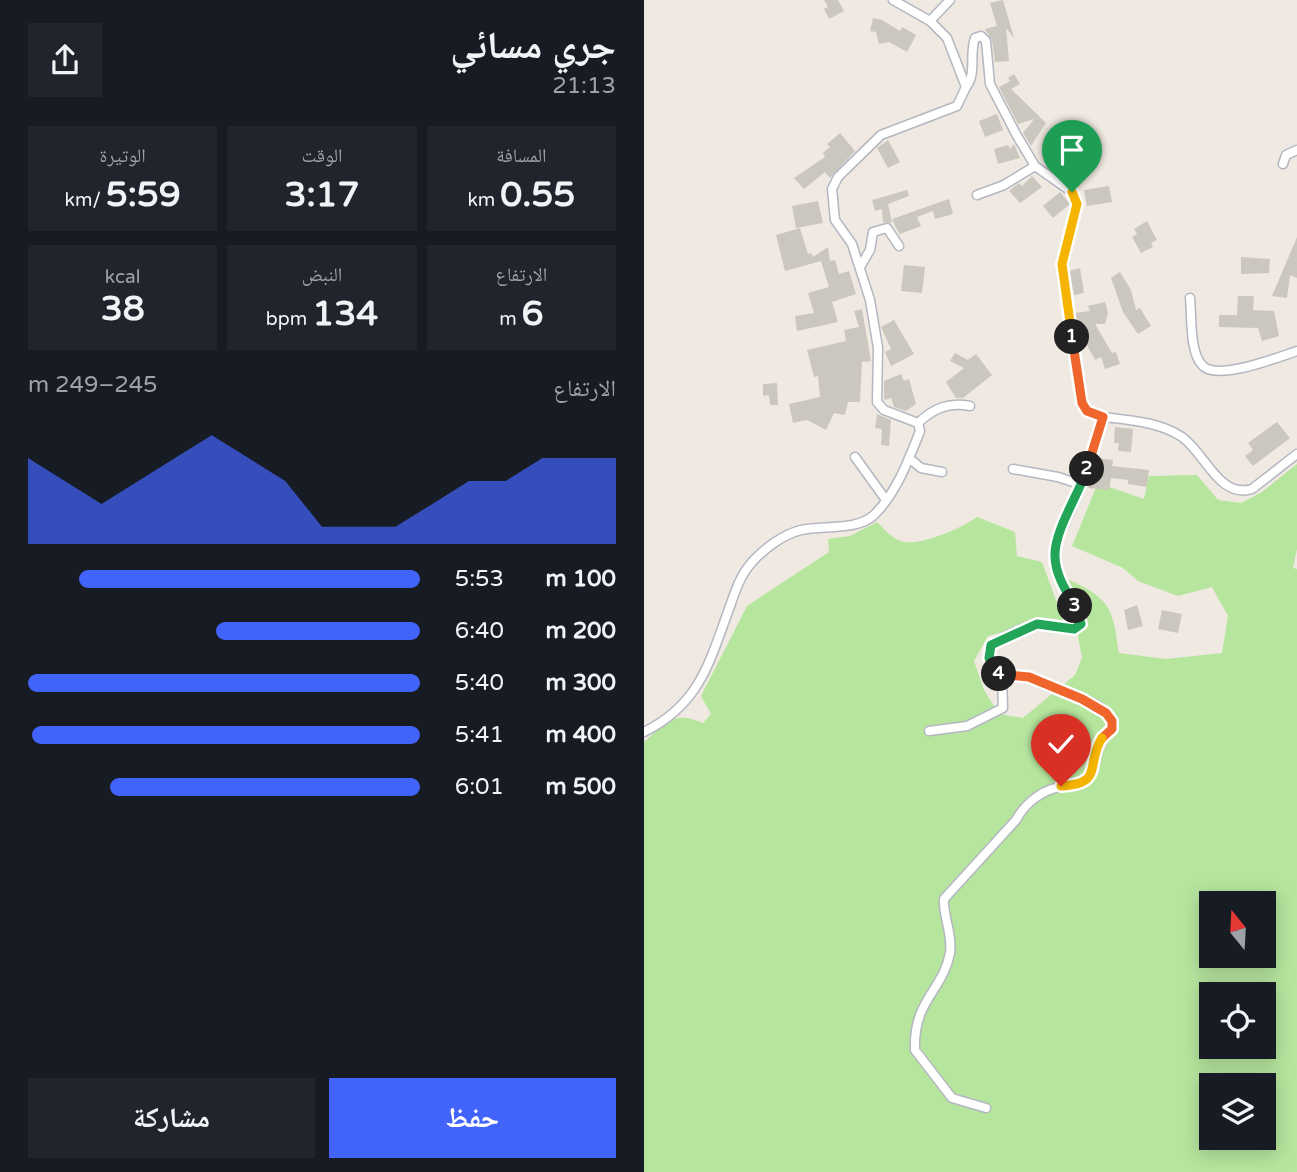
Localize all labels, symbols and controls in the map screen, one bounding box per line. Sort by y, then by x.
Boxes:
button: share [28,23,102,97]
text: جري مسائي [450,23,616,69]
text: 21:13 [552,72,616,100]
pin [1042,120,1102,192]
icon: arrive [1053,131,1091,169]
text: الوتيرة [100,145,146,167]
text: الوقت [302,145,342,167]
text: المسافة [496,145,547,167]
text: 5:59 [106,174,181,216]
text: 3:17 [284,174,360,216]
text: 0.55 [500,174,575,216]
text: /km [65,189,106,211]
text: km [467,189,500,211]
text: النبض [302,264,342,286]
text: الارتفاع [495,264,547,286]
text: kcal [105,266,141,288]
text: 38 [101,288,145,330]
text: 134 [312,293,378,335]
text: 6 [522,293,544,335]
text: bpm [266,308,312,330]
text: m [499,308,522,330]
pin: 1 [1054,320,1090,354]
text: 1 [1066,325,1077,347]
text: 245–249 m [28,371,158,399]
text: الارتفاع [553,375,616,403]
pin: 2 [1070,452,1104,486]
text: 2 [1081,457,1092,479]
text: 5:53 [455,565,504,593]
text: 100 m [546,565,616,593]
pin: 3 [1058,588,1092,624]
text: 3 [1069,594,1080,616]
text: 6:40 [455,617,504,645]
text: 200 m [546,617,616,645]
pin: 4 [982,656,1016,692]
text: 4 [993,662,1004,684]
text: 5:40 [455,669,504,697]
text: 300 m [546,669,616,697]
pin [1031,714,1091,786]
text: 5:41 [455,721,504,749]
text: 400 m [546,721,616,749]
icon: check [1042,725,1080,763]
text: 6:01 [455,773,504,801]
text: 500 m [546,773,616,801]
north arrow [1199,891,1276,968]
map controls [1199,891,1276,1150]
button: locate [1199,982,1276,1059]
button: layers [1199,1073,1276,1150]
button: مشاركة [28,1078,315,1158]
button: حفظ [329,1078,616,1158]

